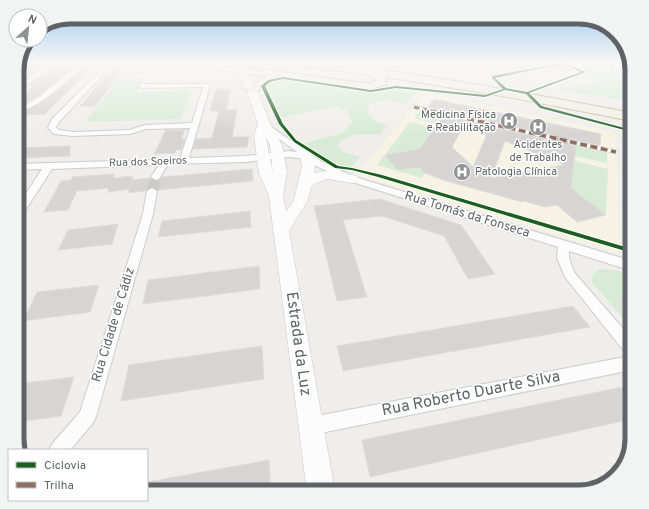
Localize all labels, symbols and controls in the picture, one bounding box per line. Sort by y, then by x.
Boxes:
north arrow [8,8,48,48]
text: N [25,12,39,28]
place label: Medicina Física e Reabilitação [421,108,496,135]
hospital icon: Medicina Física e Reabilitação [499,111,519,131]
hospital icon: Acidentes de Trabalho [528,117,548,137]
place label: Acidentes de Trabalho [509,138,567,165]
street label: Rua dos Soeiros [109,154,187,170]
hospital icon: Patologia Clínica [452,162,472,182]
place label: Patologia Clínica [475,165,557,179]
street label: Rua Tomás da Fonseca [402,188,532,242]
street label: Rua Cidade de Cádiz [89,266,139,384]
street label: Estrada da Luz [281,291,315,397]
street label: Rua Roberto Duarte Silva [380,367,562,421]
legend [8,449,148,501]
text: Ciclovia [44,458,86,474]
text: Trilha [44,478,74,494]

